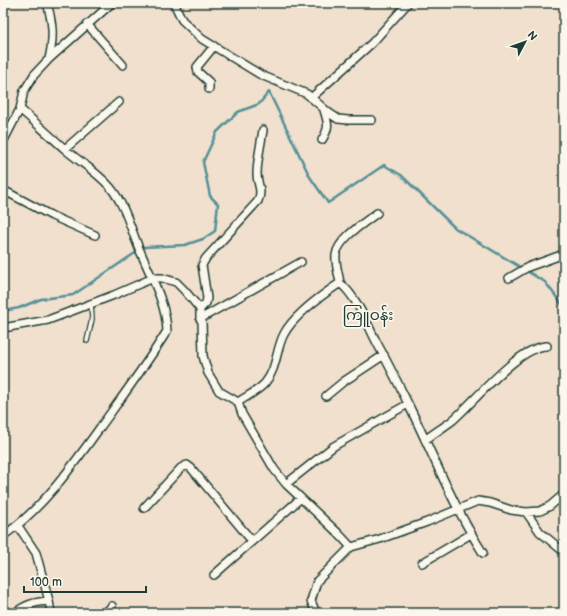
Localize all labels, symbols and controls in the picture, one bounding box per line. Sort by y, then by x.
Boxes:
north arrow [505,22,545,62]
text: N [525,28,540,43]
district label: ကြူဝန်း [342,305,394,327]
scale bar [24,568,146,594]
text: 100 m [30,575,62,590]

